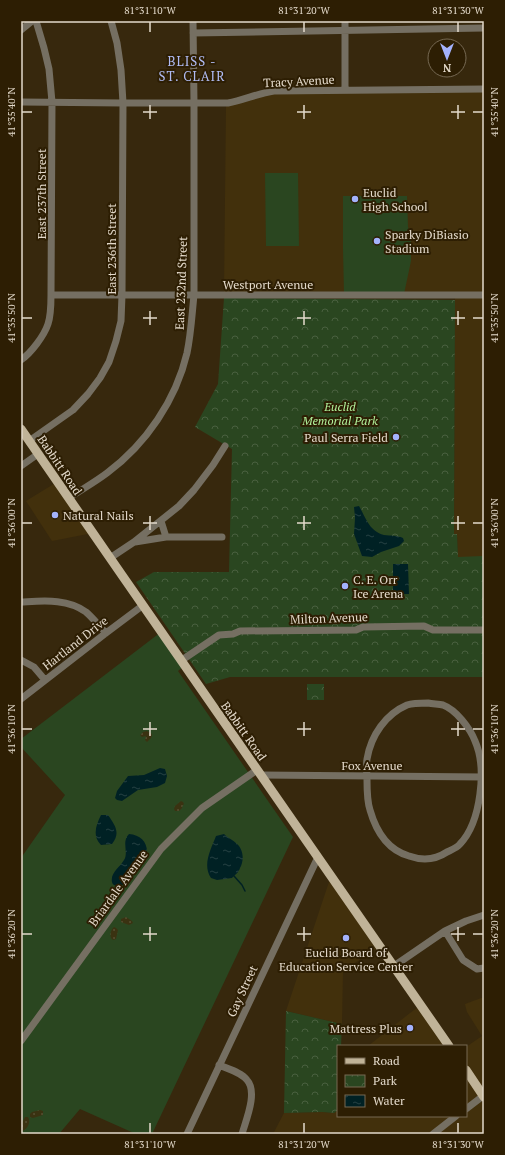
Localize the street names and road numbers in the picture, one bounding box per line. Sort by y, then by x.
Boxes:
street label: Tracy Avenue [263,72,335,90]
street label: East 237th Street [34,148,49,239]
street label: East 236th Street [104,203,119,295]
street label: East 232nd Street [172,235,190,330]
street label: Westport Avenue [223,277,313,292]
street label: Babbitt Road [35,432,86,498]
street label: Milton Avenue [290,609,368,627]
street label: Hartland Drive [39,613,111,673]
street label: Babbitt Road [218,699,270,764]
street label: Fox Avenue [341,758,403,773]
street label: Briardale Avenue [85,847,151,929]
street label: Gay Street [224,962,261,1019]

